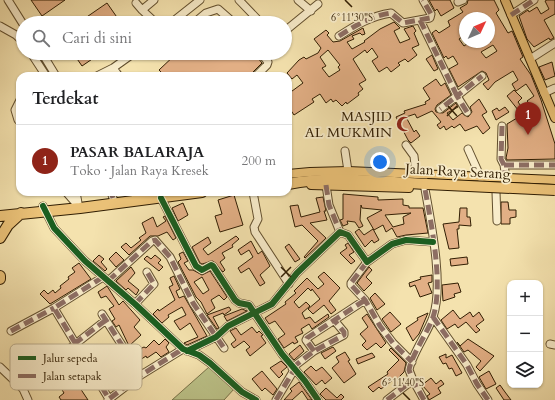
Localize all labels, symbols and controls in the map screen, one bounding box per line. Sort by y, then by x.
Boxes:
text: 6°11'30"S [331,11,373,25]
north arrow [459,12,495,48]
search box [16,16,292,60]
icon: search [30,27,52,49]
text: Cari di sini [62,28,132,48]
text: Terdekat [32,87,98,110]
pin: 1 [515,102,541,135]
place label: MASJID AL MUKMIN [305,107,392,142]
mosque icon: MASJID AL MUKMIN [395,115,413,133]
text: PASAR BALARAJA [70,142,204,162]
text: 1 [42,152,48,170]
text: 200 m [242,152,276,170]
your location [370,152,390,172]
street label: Jalan Raya Serang [403,159,511,184]
text: Toko · Jalan Raya Kresek [70,162,209,180]
map controls [507,280,543,388]
button: + [507,280,543,316]
button: − [507,316,543,352]
legend [10,344,142,390]
text: Jalur sepeda [41,351,98,366]
button: layers [507,352,543,388]
text: Jalan setapak [41,369,102,384]
text: 6°11'40"S [382,376,424,390]

